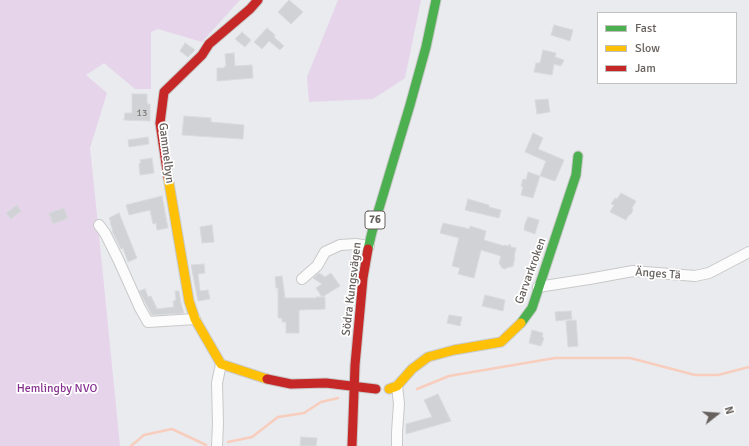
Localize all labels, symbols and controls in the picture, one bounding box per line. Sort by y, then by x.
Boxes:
legend [597,12,737,84]
text: Fast [635,21,656,36]
text: Slow [635,41,660,56]
text: Jam [635,61,656,76]
house number: 13 [137,107,147,119]
street label: Gammelbyn [155,122,177,184]
road number: 76 [365,211,385,229]
street label: Garvarkroken [512,236,550,306]
street label: Södra Kungsvägen [339,241,365,337]
street label: Änges Tä [635,265,681,283]
park label: Hemlingby NVO [17,382,97,396]
north arrow [697,394,737,434]
text: N [722,405,736,416]

